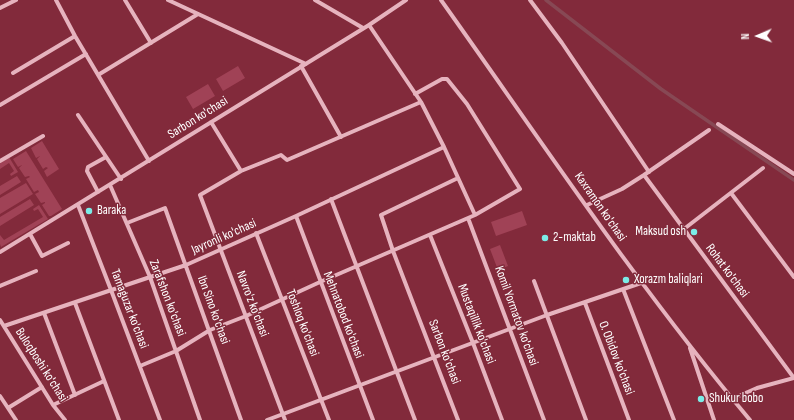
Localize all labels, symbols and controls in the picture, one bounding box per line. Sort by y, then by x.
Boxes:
north arrow [738,16,778,56]
text: N [739,33,752,40]
street label: Sarbon ko'chasi [165,93,231,143]
street label: Kaxramon ko'chasi [570,169,630,245]
place label: Baraka [97,203,126,219]
marker: Baraka [84,206,94,216]
street label: Jayronli ko'chasi [189,216,259,258]
place label: Maksud osh [635,224,686,240]
marker: Maksud osh [689,227,699,237]
place label: 2-maktab [553,230,596,246]
marker: 2-maktab [540,233,550,243]
street label: Rohat ko'chasi [702,241,752,301]
street label: Zarafshon ko'chasi [145,257,189,339]
street label: Komil Yormatov ko'chasi [491,264,541,368]
street label: Tamaguzar ko'chasi [107,267,151,351]
street label: Navro'z ko'chasi [232,269,272,339]
street label: Mehnatobod ko'chasi [319,269,367,361]
place label: Xorazm baliqlari [634,272,703,288]
street label: Ibn Sino ko'chasi [193,274,233,346]
marker: Xorazm baliqlari [621,275,631,285]
street label: Mustaqillik ko'chasi [454,282,498,366]
street label: Toshloq ko'chasi [282,287,322,359]
street label: Sarbon ko'chasi [425,318,463,386]
street label: O. Obidov ko'chasi [595,319,637,397]
street label: Buloqboshi ko'chasi [11,325,71,405]
place label: Shukur bobo [709,391,763,407]
marker: Shukur bobo [696,394,706,404]

